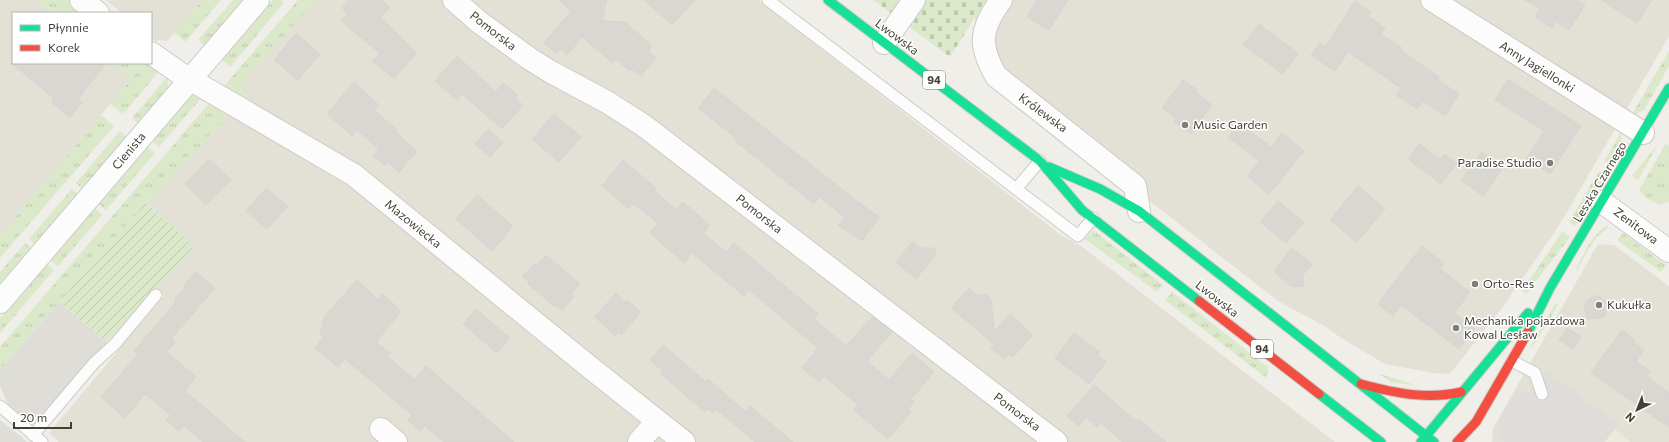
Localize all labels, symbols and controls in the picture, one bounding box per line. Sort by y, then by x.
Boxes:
street label: Pomorska [468,8,520,53]
legend [12,12,152,64]
street label: Lwowska [873,15,922,57]
text: Płynnie [48,20,89,34]
street label: Anny Jagiellonki [1497,37,1578,96]
text: Korek [48,40,81,54]
road number: 94 [923,71,945,89]
street label: Królewska [1016,90,1071,135]
place label: Music Garden [1193,117,1268,131]
marker: Music Garden [1180,120,1190,130]
street label: Cienista [109,129,148,172]
street label: Leszka Czarnego [1570,139,1629,224]
place label: Paradise Studio [1457,155,1542,169]
marker: Paradise Studio [1545,158,1555,168]
street label: Pomorska [734,191,786,236]
street label: Mazowiecka [383,196,445,250]
street label: Zenitowa [1612,204,1662,246]
place label: Orto-Res [1483,276,1534,290]
street label: Lwowska [1193,277,1242,319]
marker: Orto-Res [1470,279,1480,289]
place label: Kukułka [1607,297,1651,311]
marker: Kukułka [1594,300,1604,310]
place label: Mechanika pojazdowa Kowal Lesław [1464,313,1585,341]
marker: Mechanika pojazdowa Kowal Lesław [1451,323,1461,333]
road number: 94 [1251,340,1273,358]
street label: Pomorska [991,389,1044,433]
north arrow [1617,390,1657,430]
scale bar [14,404,71,430]
text: 20 m [20,410,47,424]
text: N [1622,410,1637,425]

